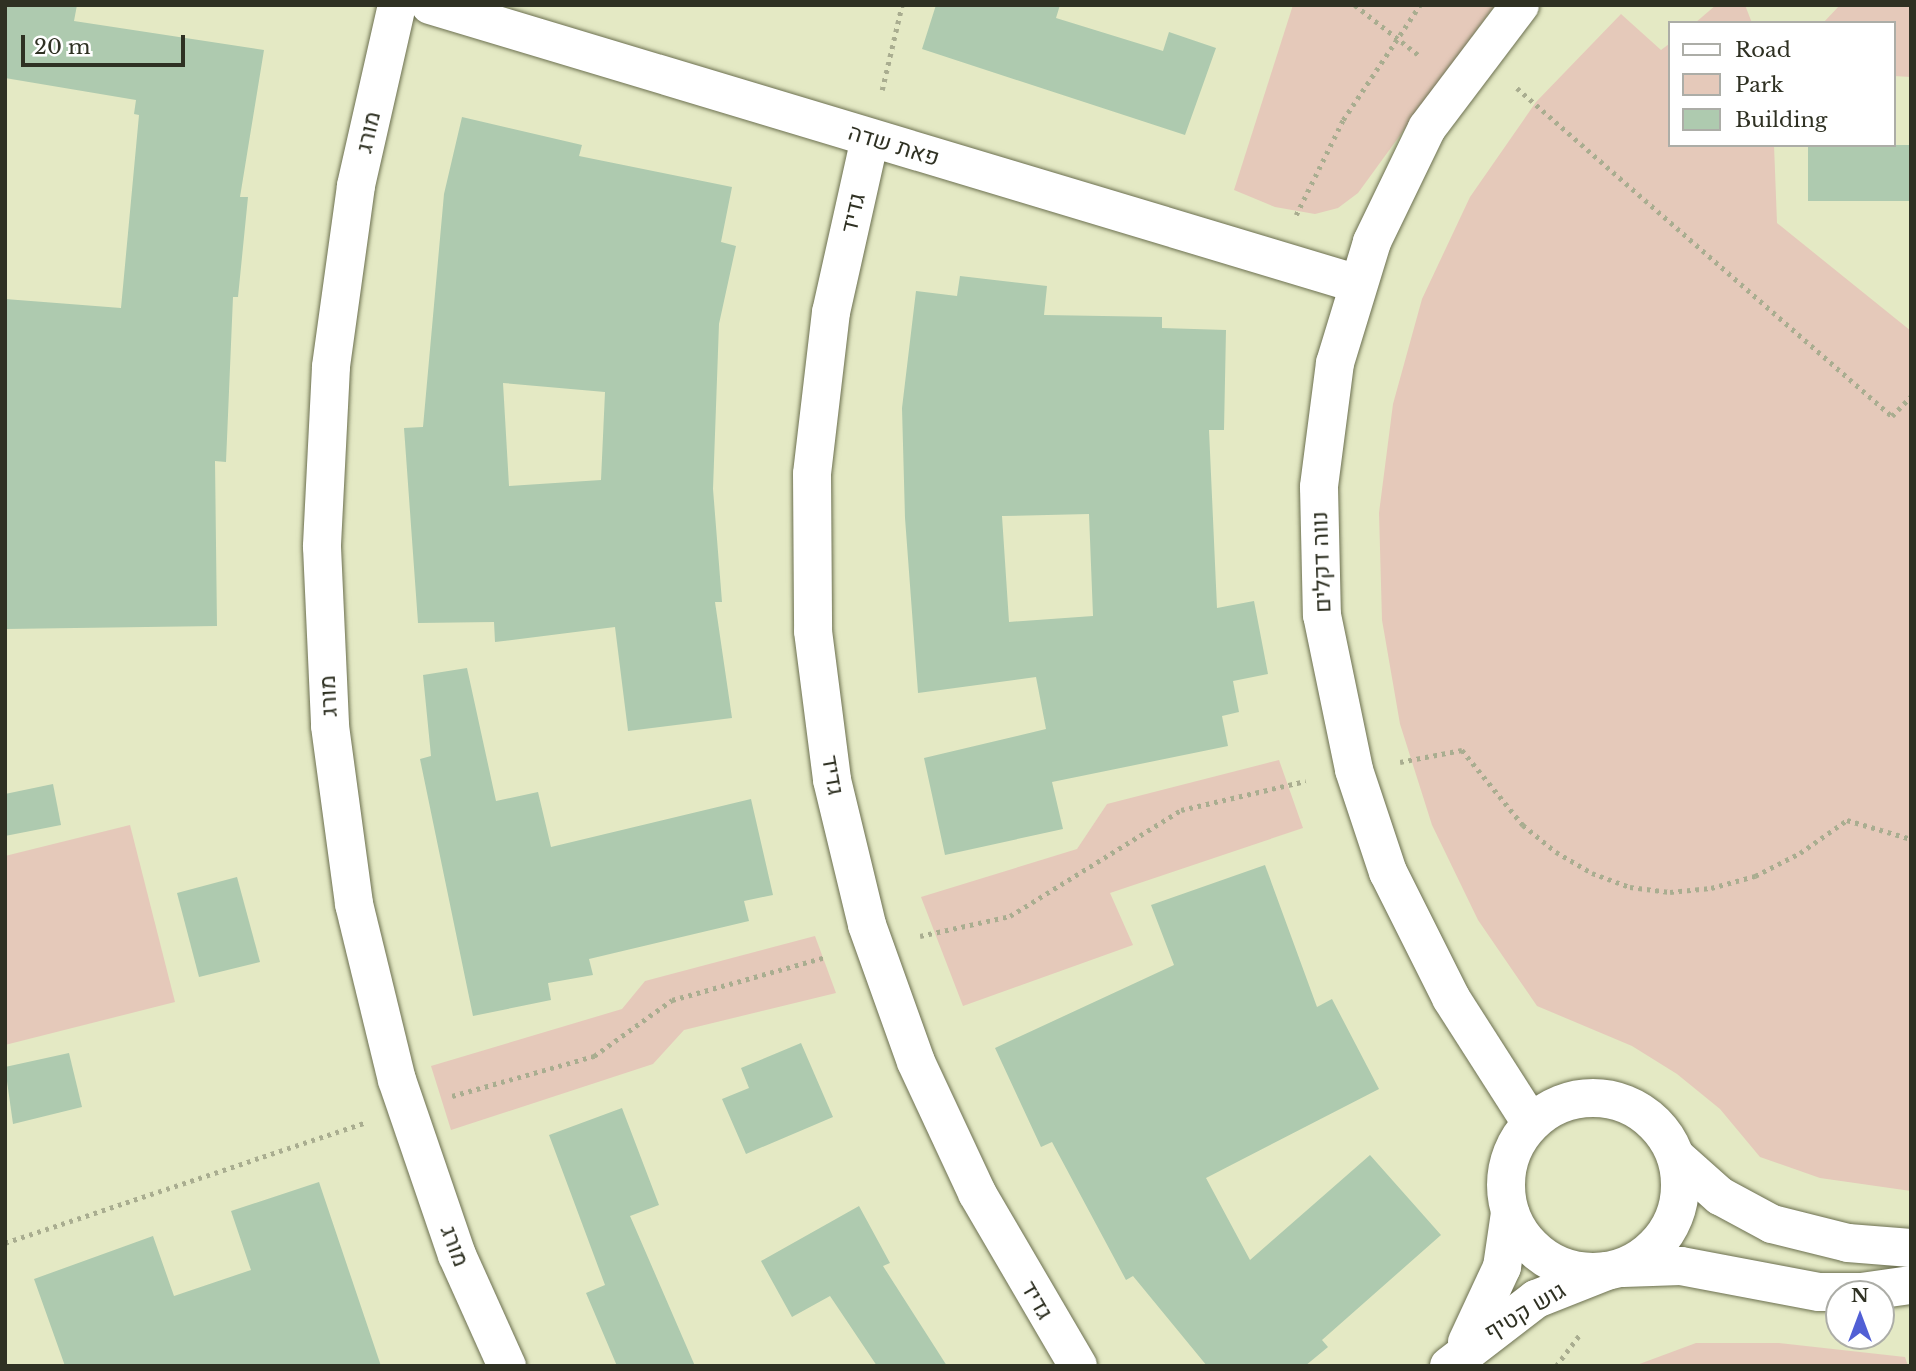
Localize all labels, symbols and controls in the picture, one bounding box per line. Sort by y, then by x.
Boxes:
scale bar [24,21,189,65]
legend [1668,21,1895,147]
text: 20 m [34,34,91,60]
text: Road [1735,37,1791,63]
text: Park [1735,72,1784,98]
text: Building [1735,107,1827,133]
street label: מורג [350,109,386,155]
street label: פאת שדה [845,118,943,172]
street label: גדיד [835,191,871,235]
street label: נווה דקלים [1305,511,1337,613]
street label: מורג [313,675,343,717]
street label: גדיד [816,753,850,797]
street label: מורג [435,1222,475,1270]
street label: גדיד [1015,1276,1059,1324]
street label: גוש קטיף [1479,1276,1571,1346]
north arrow [1825,1280,1895,1350]
text: N [1851,1284,1869,1307]

